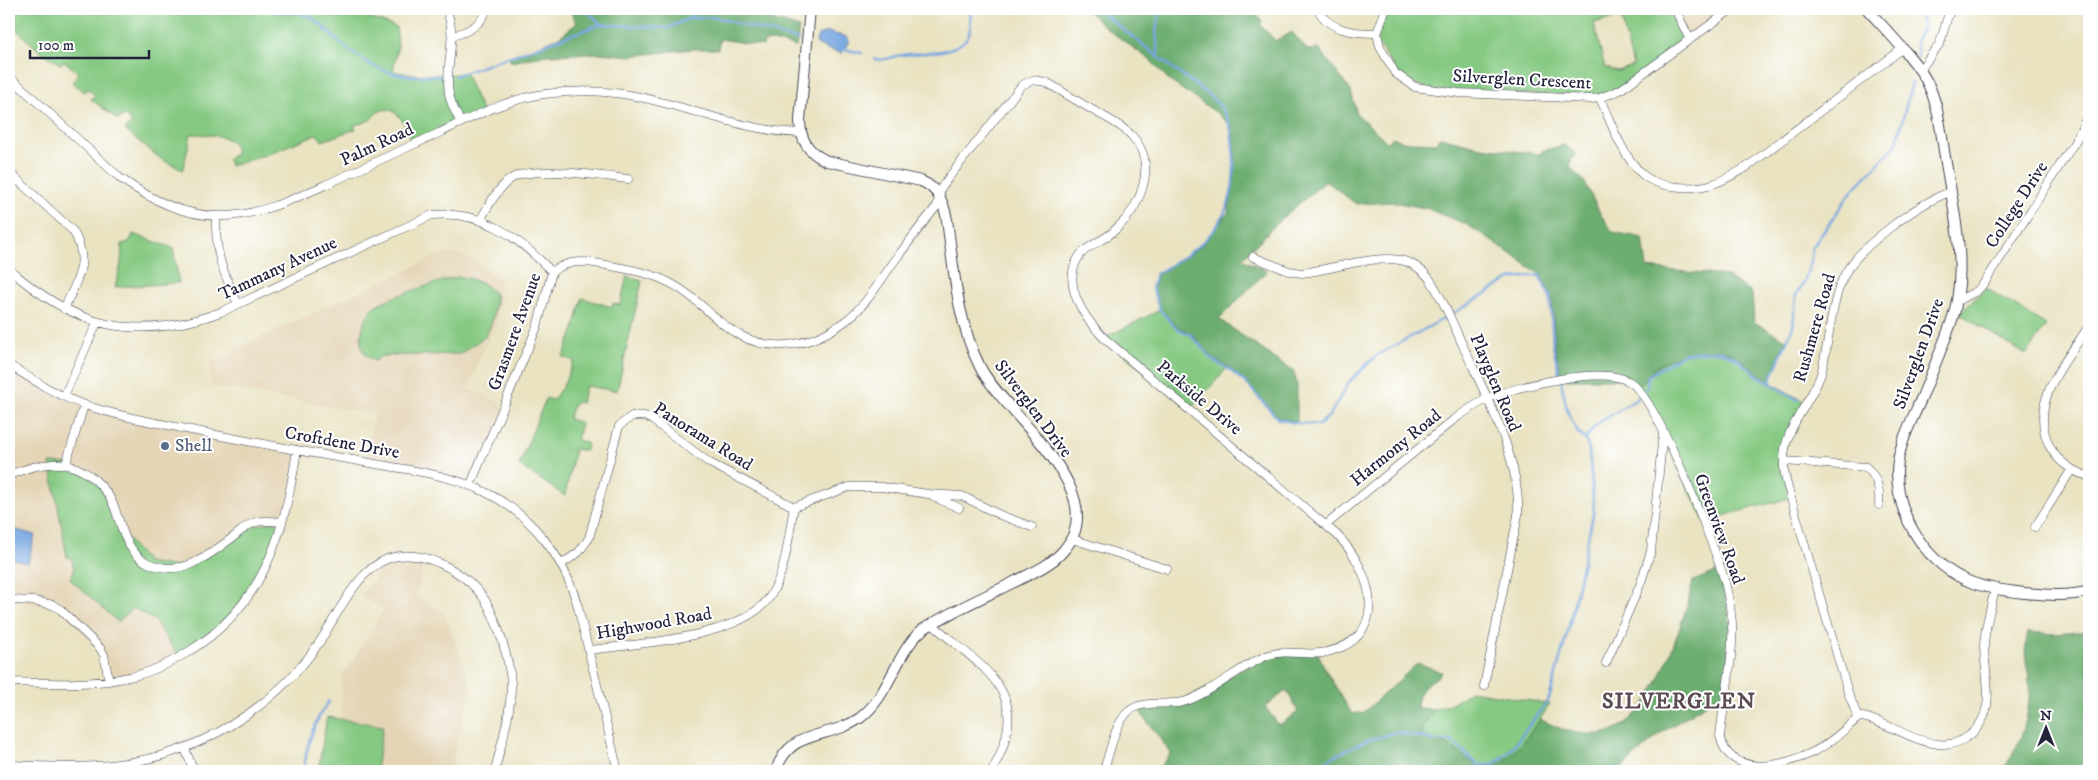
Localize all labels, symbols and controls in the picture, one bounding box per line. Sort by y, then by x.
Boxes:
scale bar [30,28,149,60]
text: 100 m [38,36,74,55]
street label: Silverglen Crescent [1452,65,1592,95]
street label: Palm Road [337,119,417,171]
street label: College Drive [1981,157,2053,253]
street label: Tammany Avenue [215,232,341,306]
street label: Grasmere Avenue [483,270,547,394]
street label: Rushmere Road [1789,271,1841,385]
street label: Silverglen Drive [1889,296,1949,412]
street label: Playglen Road [1465,331,1525,435]
street label: Silverglen Drive [989,356,1077,462]
street label: Parkside Drive [1152,356,1246,440]
street label: Panorama Road [649,398,757,476]
street label: Harmony Road [1346,405,1446,491]
street label: Croftdene Drive [283,422,401,464]
place label: Shell [175,435,213,457]
marker: Shell [159,440,171,452]
street label: Greenview Road [1689,471,1749,587]
street label: Highwood Road [594,603,714,645]
district label: SILVERGLEN [1602,688,1756,715]
north arrow [2020,702,2070,752]
text: N [2040,707,2052,725]

